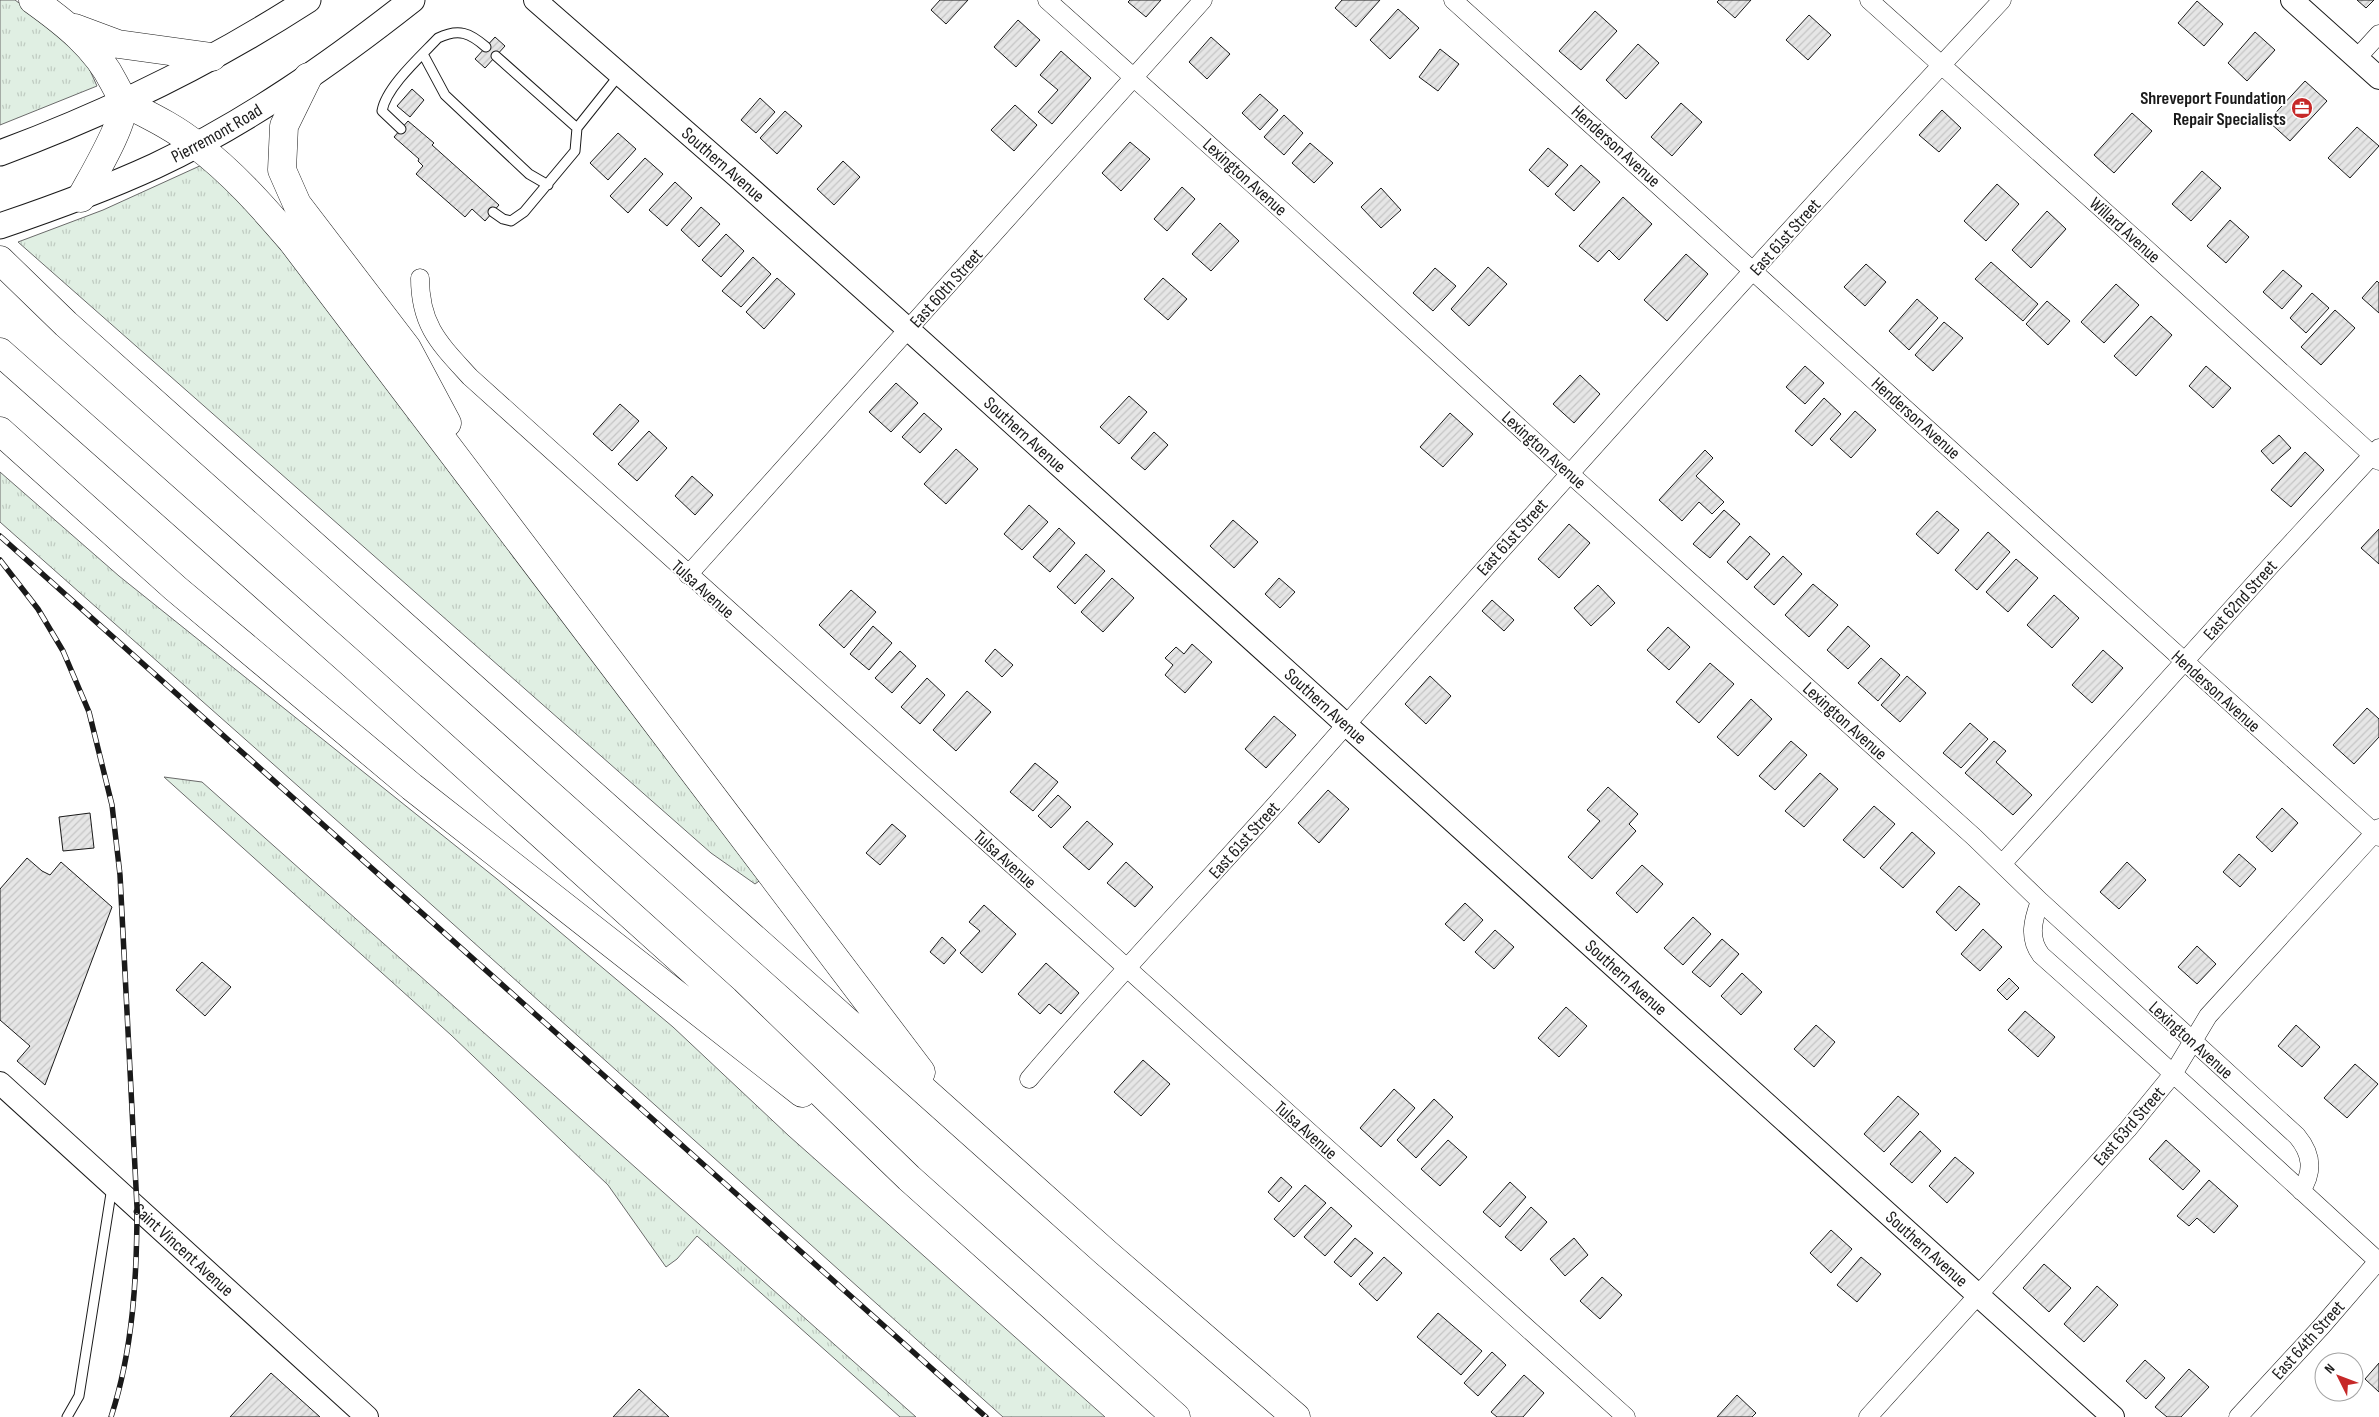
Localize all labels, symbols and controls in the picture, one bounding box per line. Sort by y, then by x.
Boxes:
place label: Shreveport Foundation Repair Specialists [2140,88,2286,130]
office icon: Shreveport Foundation Repair Specialists [2290,96,2314,120]
street label: Pierremont Road [168,100,266,167]
street label: Henderson Avenue [1567,101,1664,192]
street label: Southern Avenue [677,123,769,207]
street label: Lexington Avenue [1198,134,1291,221]
street label: Willard Avenue [2085,193,2164,268]
street label: East 61st Street [1745,194,1826,280]
street label: East 60th Street [905,244,988,332]
street label: Henderson Avenue [1867,373,1964,464]
street label: Southern Avenue [979,393,1070,477]
street label: Lexington Avenue [1497,407,1590,494]
street label: East 61st Street [1472,494,1553,580]
street label: Tulsa Avenue [667,556,738,623]
street label: East 62nd Street [2199,556,2282,645]
street label: Henderson Avenue [2167,646,2264,737]
street label: Southern Avenue [1280,664,1371,749]
street label: Lexington Avenue [1798,678,1891,765]
street label: East 61st Street [1204,797,1285,883]
street label: Tulsa Avenue [969,826,1040,893]
street label: Southern Avenue [1581,936,1671,1020]
street label: Lexington Avenue [2144,997,2237,1084]
street label: East 63rd Street [2089,1082,2170,1170]
street label: Tulsa Avenue [1270,1097,1341,1164]
street label: Saint Vincent Avenue [129,1199,238,1301]
street label: Southern Avenue [1881,1207,1972,1292]
street label: East 64th Street [2268,1296,2350,1384]
north arrow [2314,1352,2364,1402]
text: N [2321,1360,2339,1377]

